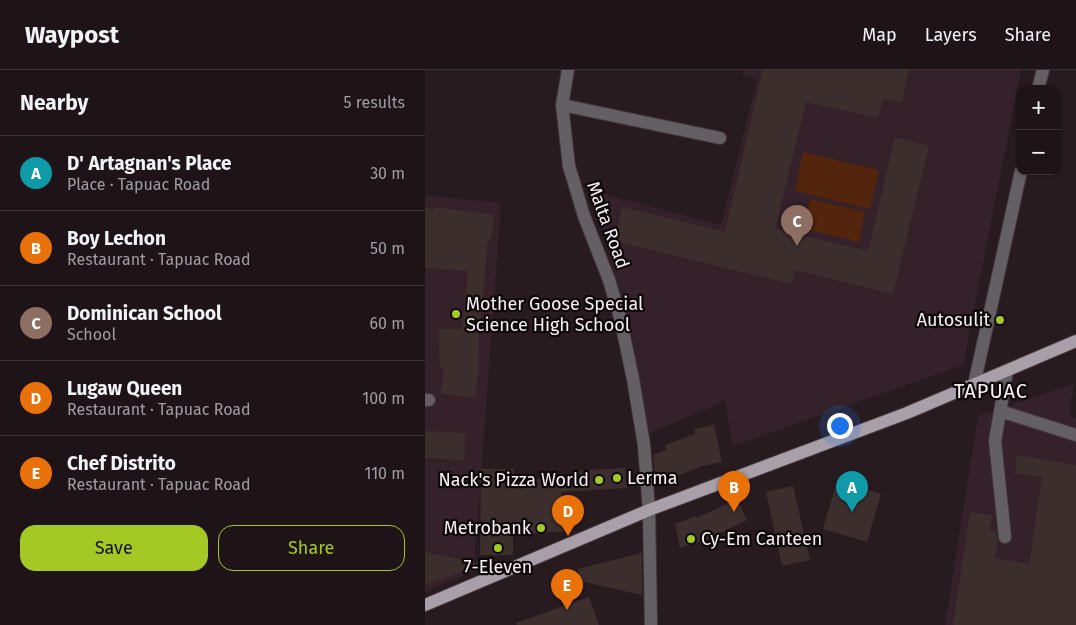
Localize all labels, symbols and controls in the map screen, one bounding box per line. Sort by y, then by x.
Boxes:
text: Waypost [25,21,119,49]
text: Map [862,24,897,46]
text: Layers [925,24,977,46]
text: Share [1005,24,1051,46]
map controls [1016,85,1061,175]
button: + [1016,85,1061,130]
text: Nearby [20,90,88,116]
text: 5 results [344,93,405,112]
button: − [1016,130,1061,175]
text: D' Artagnan's Place [67,152,232,175]
text: A [31,164,41,183]
text: 30 m [370,164,405,183]
text: Place · Tapuac Road [67,175,210,194]
street label: Malta Road [582,178,634,272]
pin: C [781,205,813,246]
text: Boy Lechon [67,227,166,250]
text: B [31,239,41,258]
text: 50 m [370,239,405,258]
text: Restaurant · Tapuac Road [67,250,251,269]
place label: Mother Goose Special Science High School [466,293,643,336]
text: Dominican School [67,302,222,325]
marker: Mother Goose Special Science High School [450,308,462,320]
place label: Autosulit [917,309,990,331]
text: C [31,314,41,333]
text: 60 m [370,314,405,333]
marker: Autosulit [994,314,1006,326]
text: School [67,325,116,344]
text: Lugaw Queen [67,377,182,400]
district label: TAPUAC [954,379,1028,403]
text: D [31,389,41,408]
text: 100 m [362,389,405,408]
text: Restaurant · Tapuac Road [67,400,251,419]
your location [827,413,853,439]
text: Chef Distrito [67,452,176,475]
text: E [32,464,40,483]
text: 110 m [364,464,405,483]
place label: Lerma [627,467,678,489]
place label: Nack's Pizza World [439,469,589,491]
pin: B [718,471,750,512]
pin: A [836,471,868,512]
marker: Lerma [611,472,623,484]
marker: Nack's Pizza World [593,474,605,486]
text: Restaurant · Tapuac Road [67,475,251,494]
pin: D [552,495,584,536]
place label: Metrobank [444,517,532,539]
marker: Metrobank [535,522,547,534]
button: Save [20,525,208,571]
button: Share [218,525,405,571]
place label: Cy-Em Canteen [701,528,822,550]
marker: Cy-Em Canteen [685,533,697,545]
marker: 7-Eleven [492,542,504,554]
place label: 7-Eleven [464,556,532,578]
pin: E [551,569,583,610]

